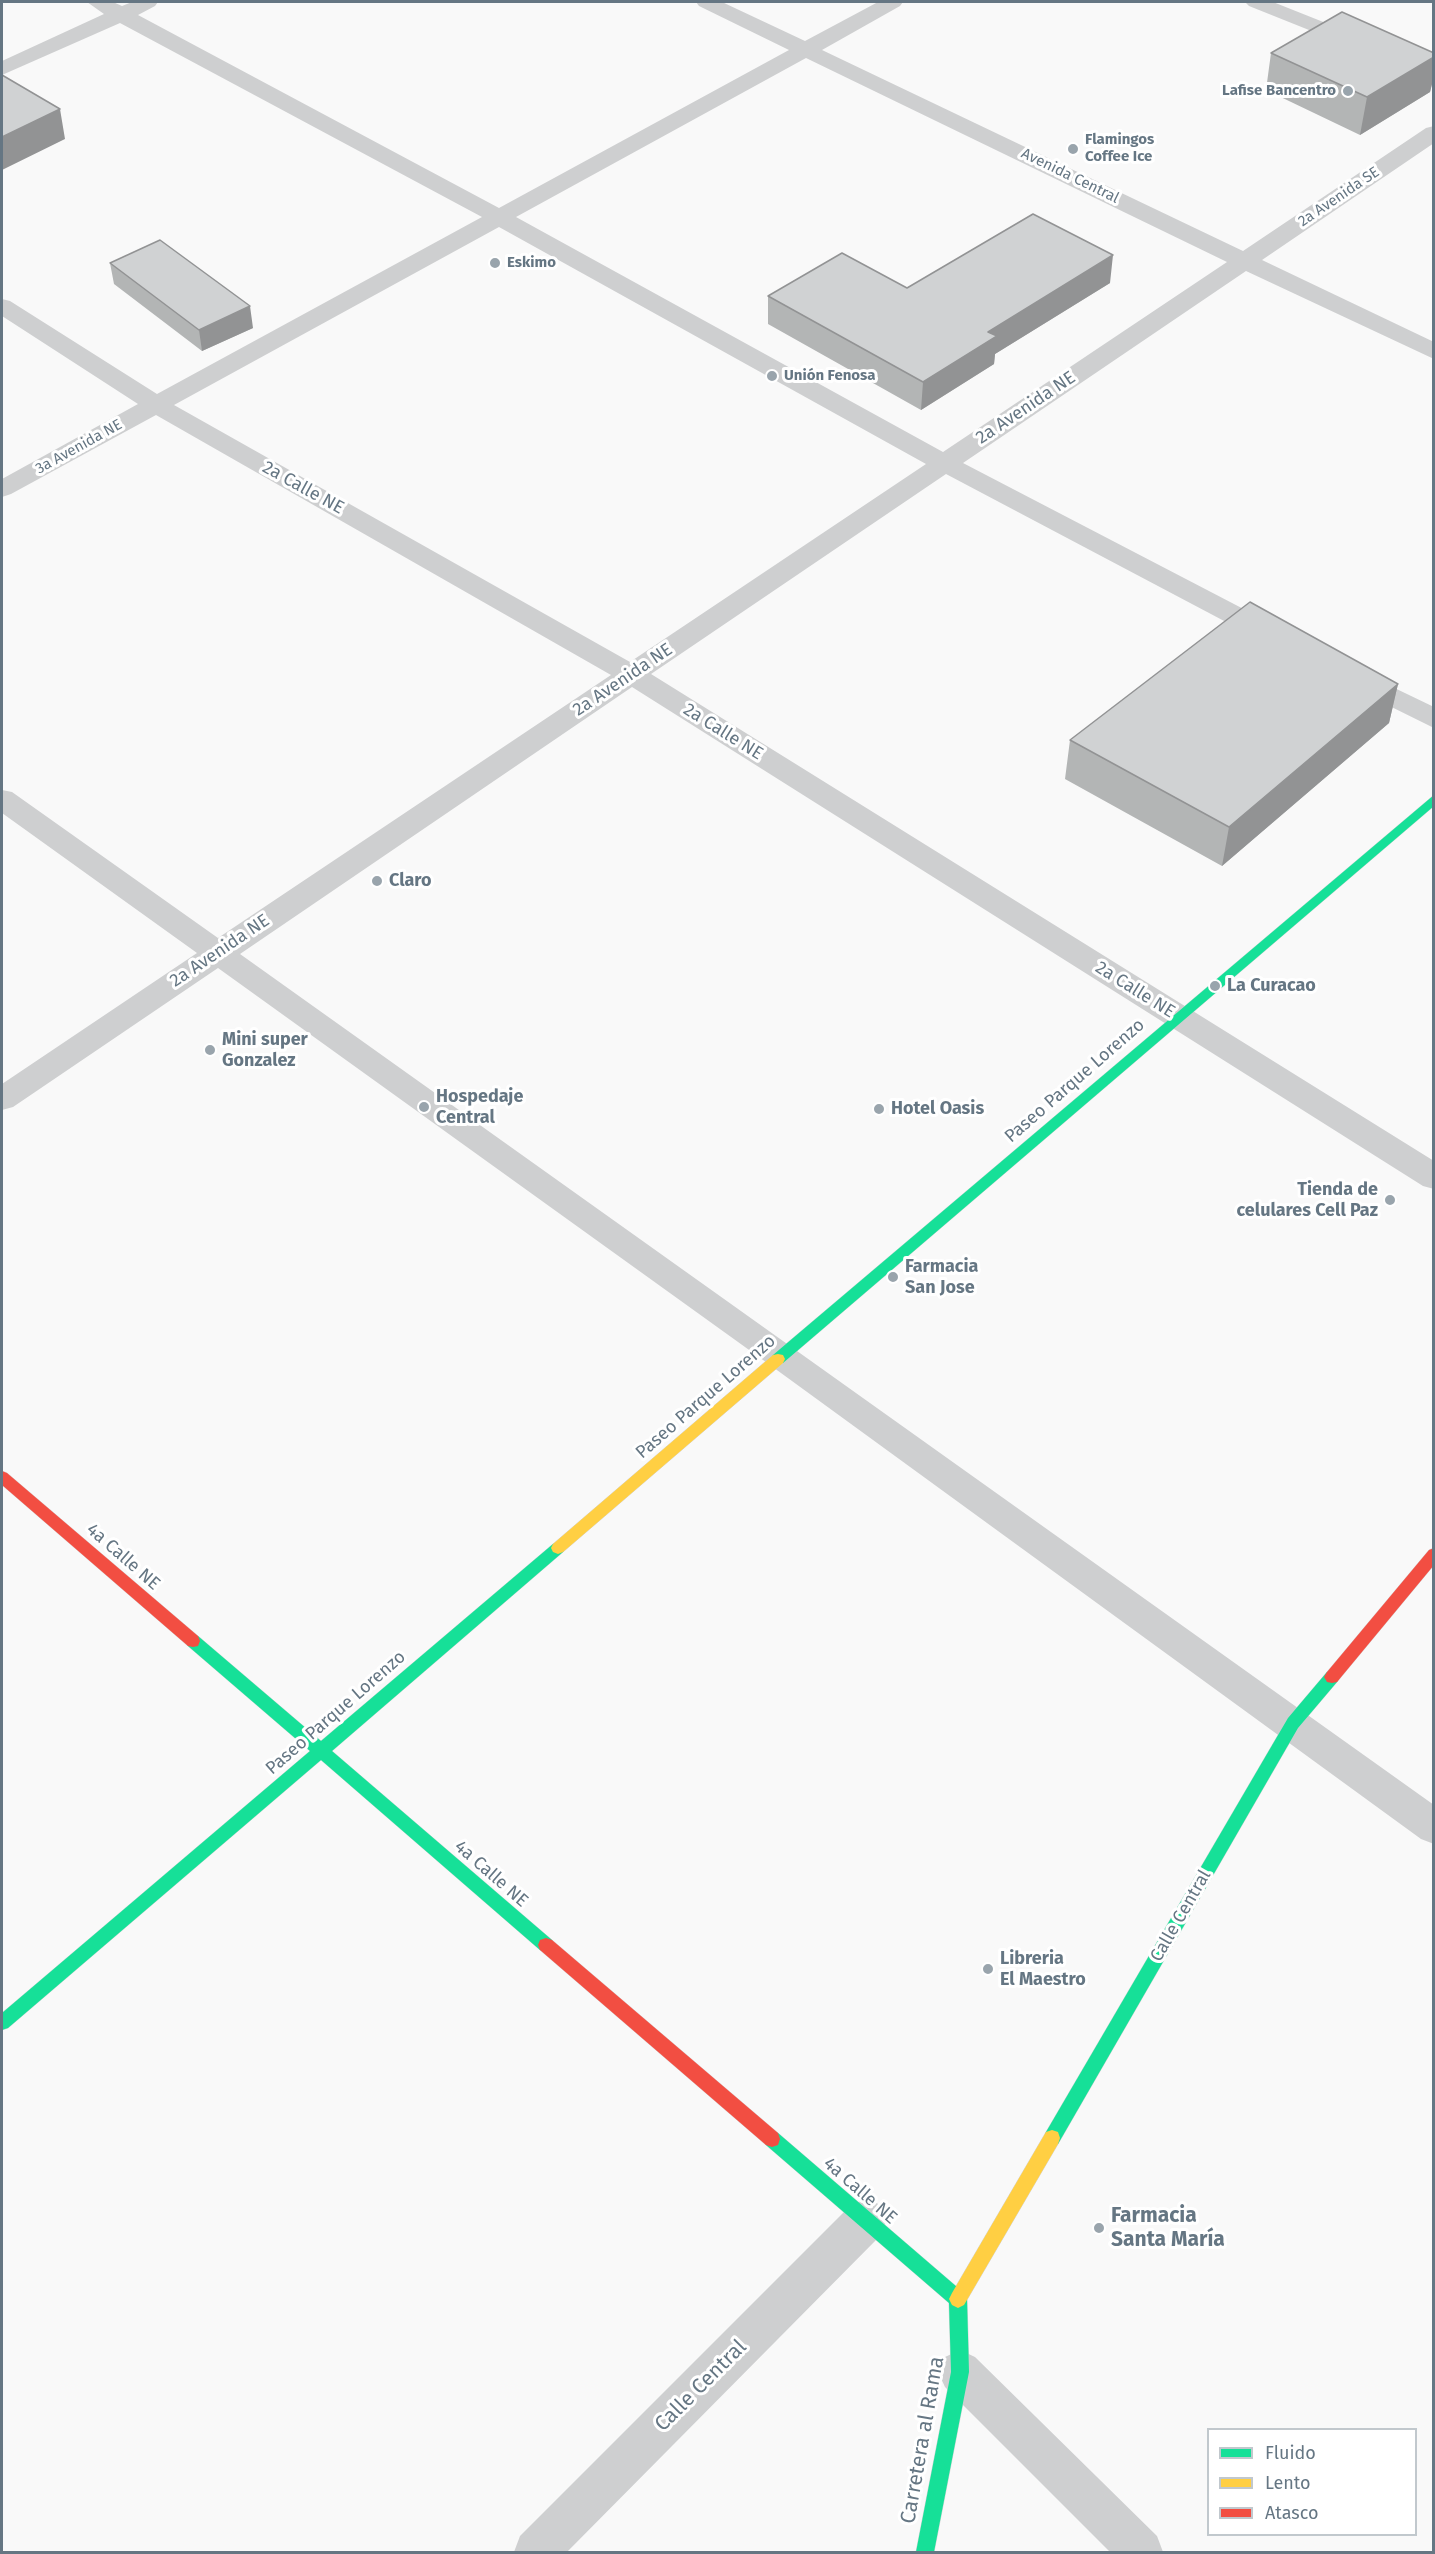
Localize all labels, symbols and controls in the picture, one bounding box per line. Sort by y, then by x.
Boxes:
place label: Lafise Bancentro [1222,82,1336,100]
marker: Lafise Bancentro [1341,84,1355,98]
place label: Flamingos Coffee Ice [1085,131,1154,166]
marker: Flamingos Coffee Ice [1066,142,1080,156]
street label: Avenida Central [1018,145,1122,207]
street label: 2a Avenida SE [1295,163,1383,231]
place label: Eskimo [507,254,556,272]
marker: Eskimo [488,256,502,270]
place label: Unión Fenosa [784,367,875,385]
street label: 2a Avenida NE [972,367,1080,449]
marker: Unión Fenosa [765,369,779,383]
street label: 3a Avenida NE [33,416,125,478]
street label: 2a Calle NE [259,457,347,519]
street label: 2a Avenida NE [569,639,677,721]
street label: 2a Calle NE [679,699,767,765]
place label: Claro [389,870,431,892]
marker: Claro [370,874,384,888]
street label: 2a Avenida NE [166,910,274,992]
street label: 2a Calle NE [1091,957,1179,1023]
place label: La Curacao [1227,975,1316,997]
marker: La Curacao [1208,979,1222,993]
street label: Paseo Parque Lorenzo [1001,1014,1149,1148]
place label: Mini super Gonzalez [222,1029,308,1072]
marker: Mini super Gonzalez [203,1043,217,1057]
place label: Hospedaje Central [436,1086,523,1128]
place label: Hotel Oasis [891,1098,984,1120]
marker: Hospedaje Central [417,1100,431,1114]
marker: Hotel Oasis [872,1102,886,1116]
place label: Tienda de celulares Cell Paz [1237,1179,1378,1222]
marker: Tienda de celulares Cell Paz [1383,1193,1397,1207]
place label: Farmacia San Jose [905,1256,978,1298]
marker: Farmacia San Jose [886,1270,900,1284]
street label: Paseo Parque Lorenzo [632,1330,780,1464]
street label: 4a Calle NE [82,1519,164,1595]
street label: Paseo Parque Lorenzo [262,1646,410,1780]
street label: 4a Calle NE [450,1836,532,1912]
street label: Calle Central [1146,1866,1216,1966]
place label: Libreria El Maestro [1000,1948,1086,1990]
marker: Libreria El Maestro [981,1962,995,1976]
street label: 4a Calle NE [819,2153,901,2229]
place label: Farmacia Santa María [1111,2203,1225,2253]
marker: Farmacia Santa María [1092,2221,1106,2235]
street label: Calle Central [650,2335,752,2437]
street label: Carretera al Rama [896,2354,950,2526]
legend [1207,2428,1417,2536]
text: Fluido [1265,2442,1316,2464]
text: Lento [1265,2472,1311,2494]
text: Atasco [1265,2502,1318,2524]

